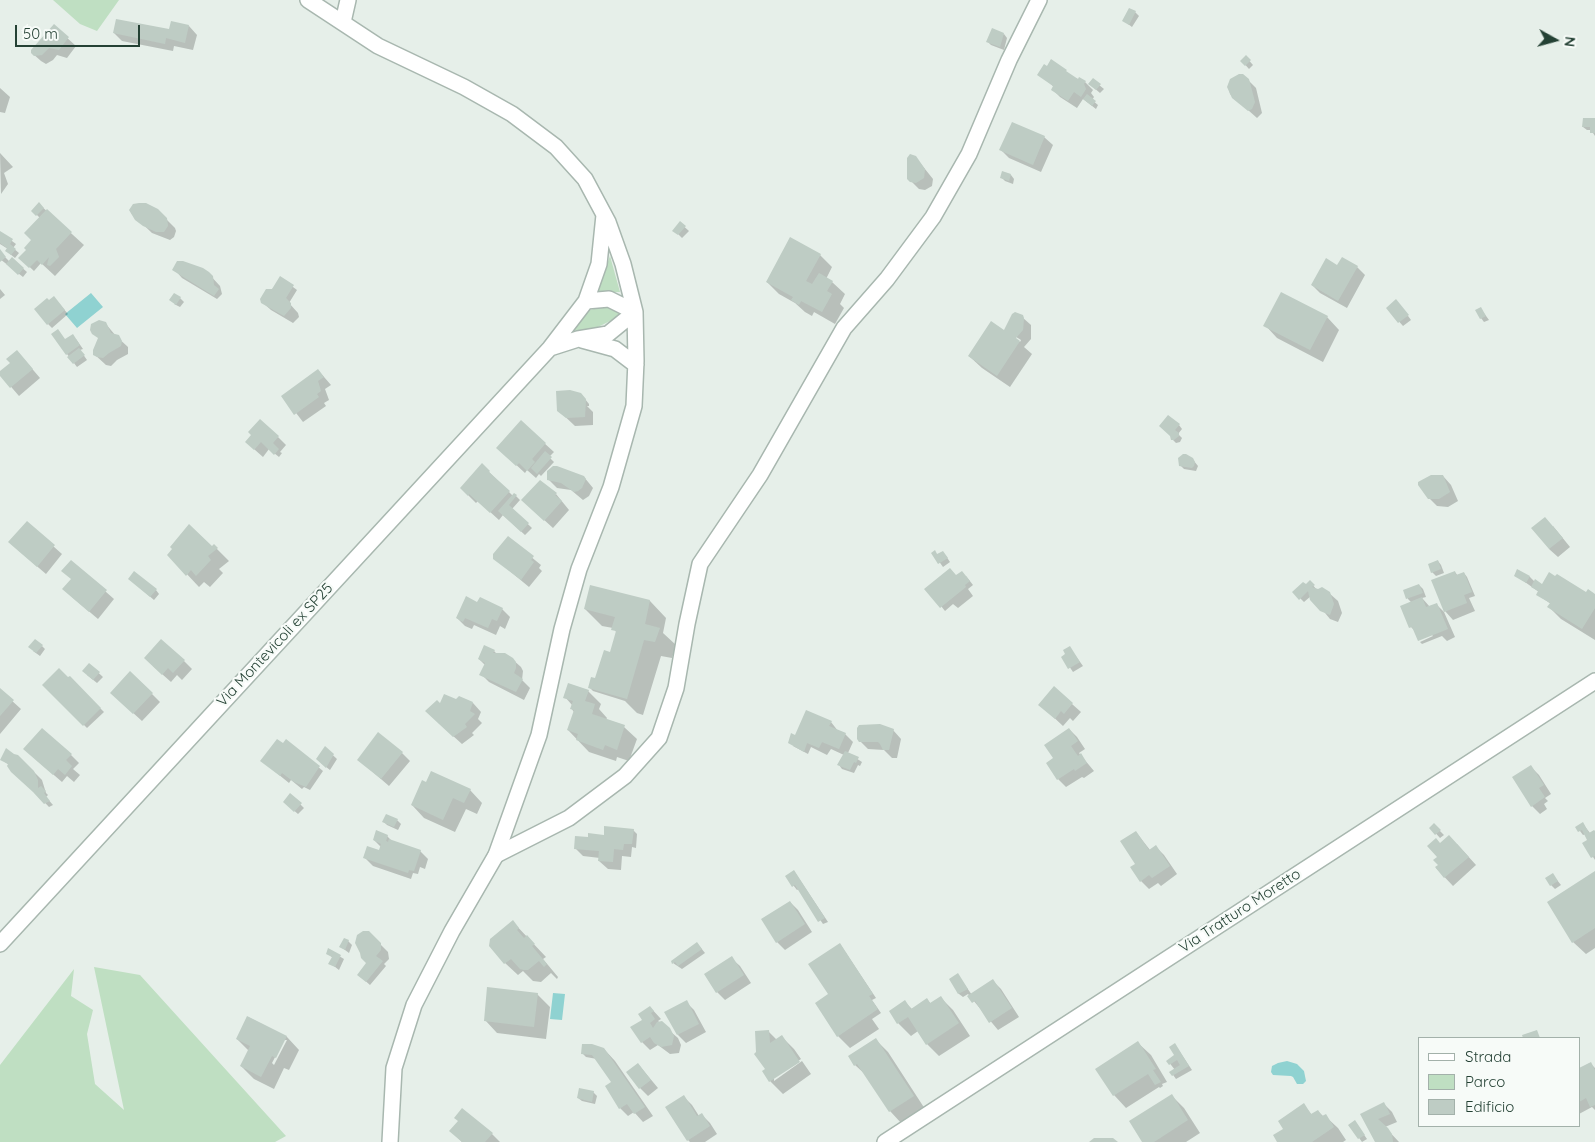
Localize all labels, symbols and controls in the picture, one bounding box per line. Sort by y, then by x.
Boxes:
scale bar [18,15,142,47]
north arrow [1530,15,1580,65]
text: 50 m [23,24,58,43]
text: N [1560,36,1579,48]
street label: Via Montevicoli ex SP25 [213,580,337,710]
street label: Via Tratturo Moretto [1176,865,1304,957]
legend [1418,1037,1580,1127]
text: Strada [1465,1047,1511,1066]
text: Parco [1465,1072,1505,1091]
text: Edificio [1465,1097,1514,1116]

